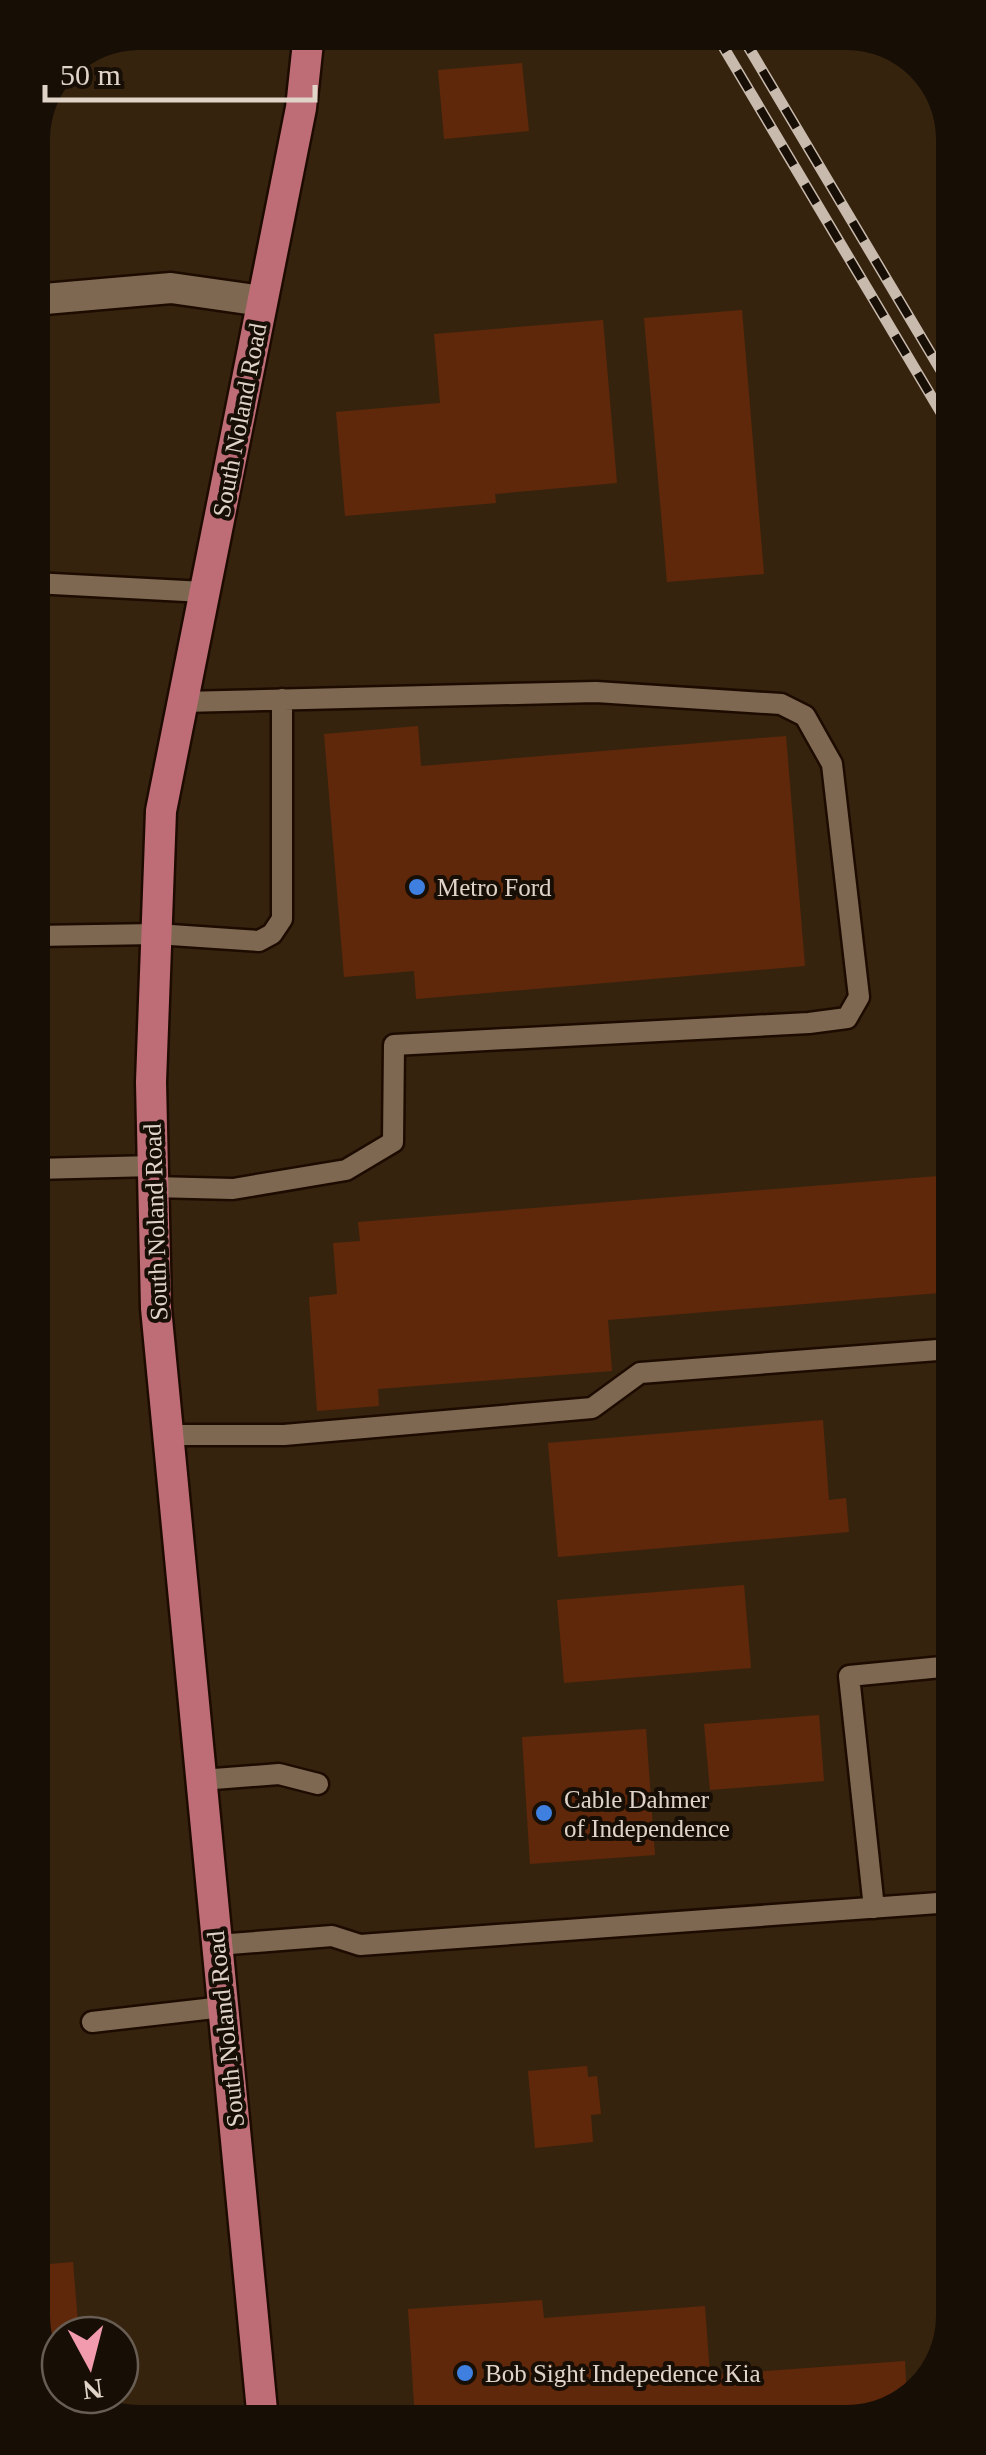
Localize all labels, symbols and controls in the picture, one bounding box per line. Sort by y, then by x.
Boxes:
scale bar [45,40,315,102]
text: 50 m [60,58,121,91]
street label: South Noland Road [207,320,272,519]
place label: Metro Ford [437,874,552,901]
marker: Metro Ford [406,876,428,898]
street label: South Noland Road [139,1122,172,1321]
place label: Cable Dahmer of Independence [564,1786,730,1842]
marker: Cable Dahmer of Independence [533,1802,555,1824]
street label: South Noland Road [202,1929,249,2128]
north arrow [40,2315,140,2415]
place label: Bob Sight Indepedence Kia [485,2360,761,2387]
marker: Bob Sight Indepedence Kia [454,2362,476,2384]
text: N [81,2373,105,2406]

